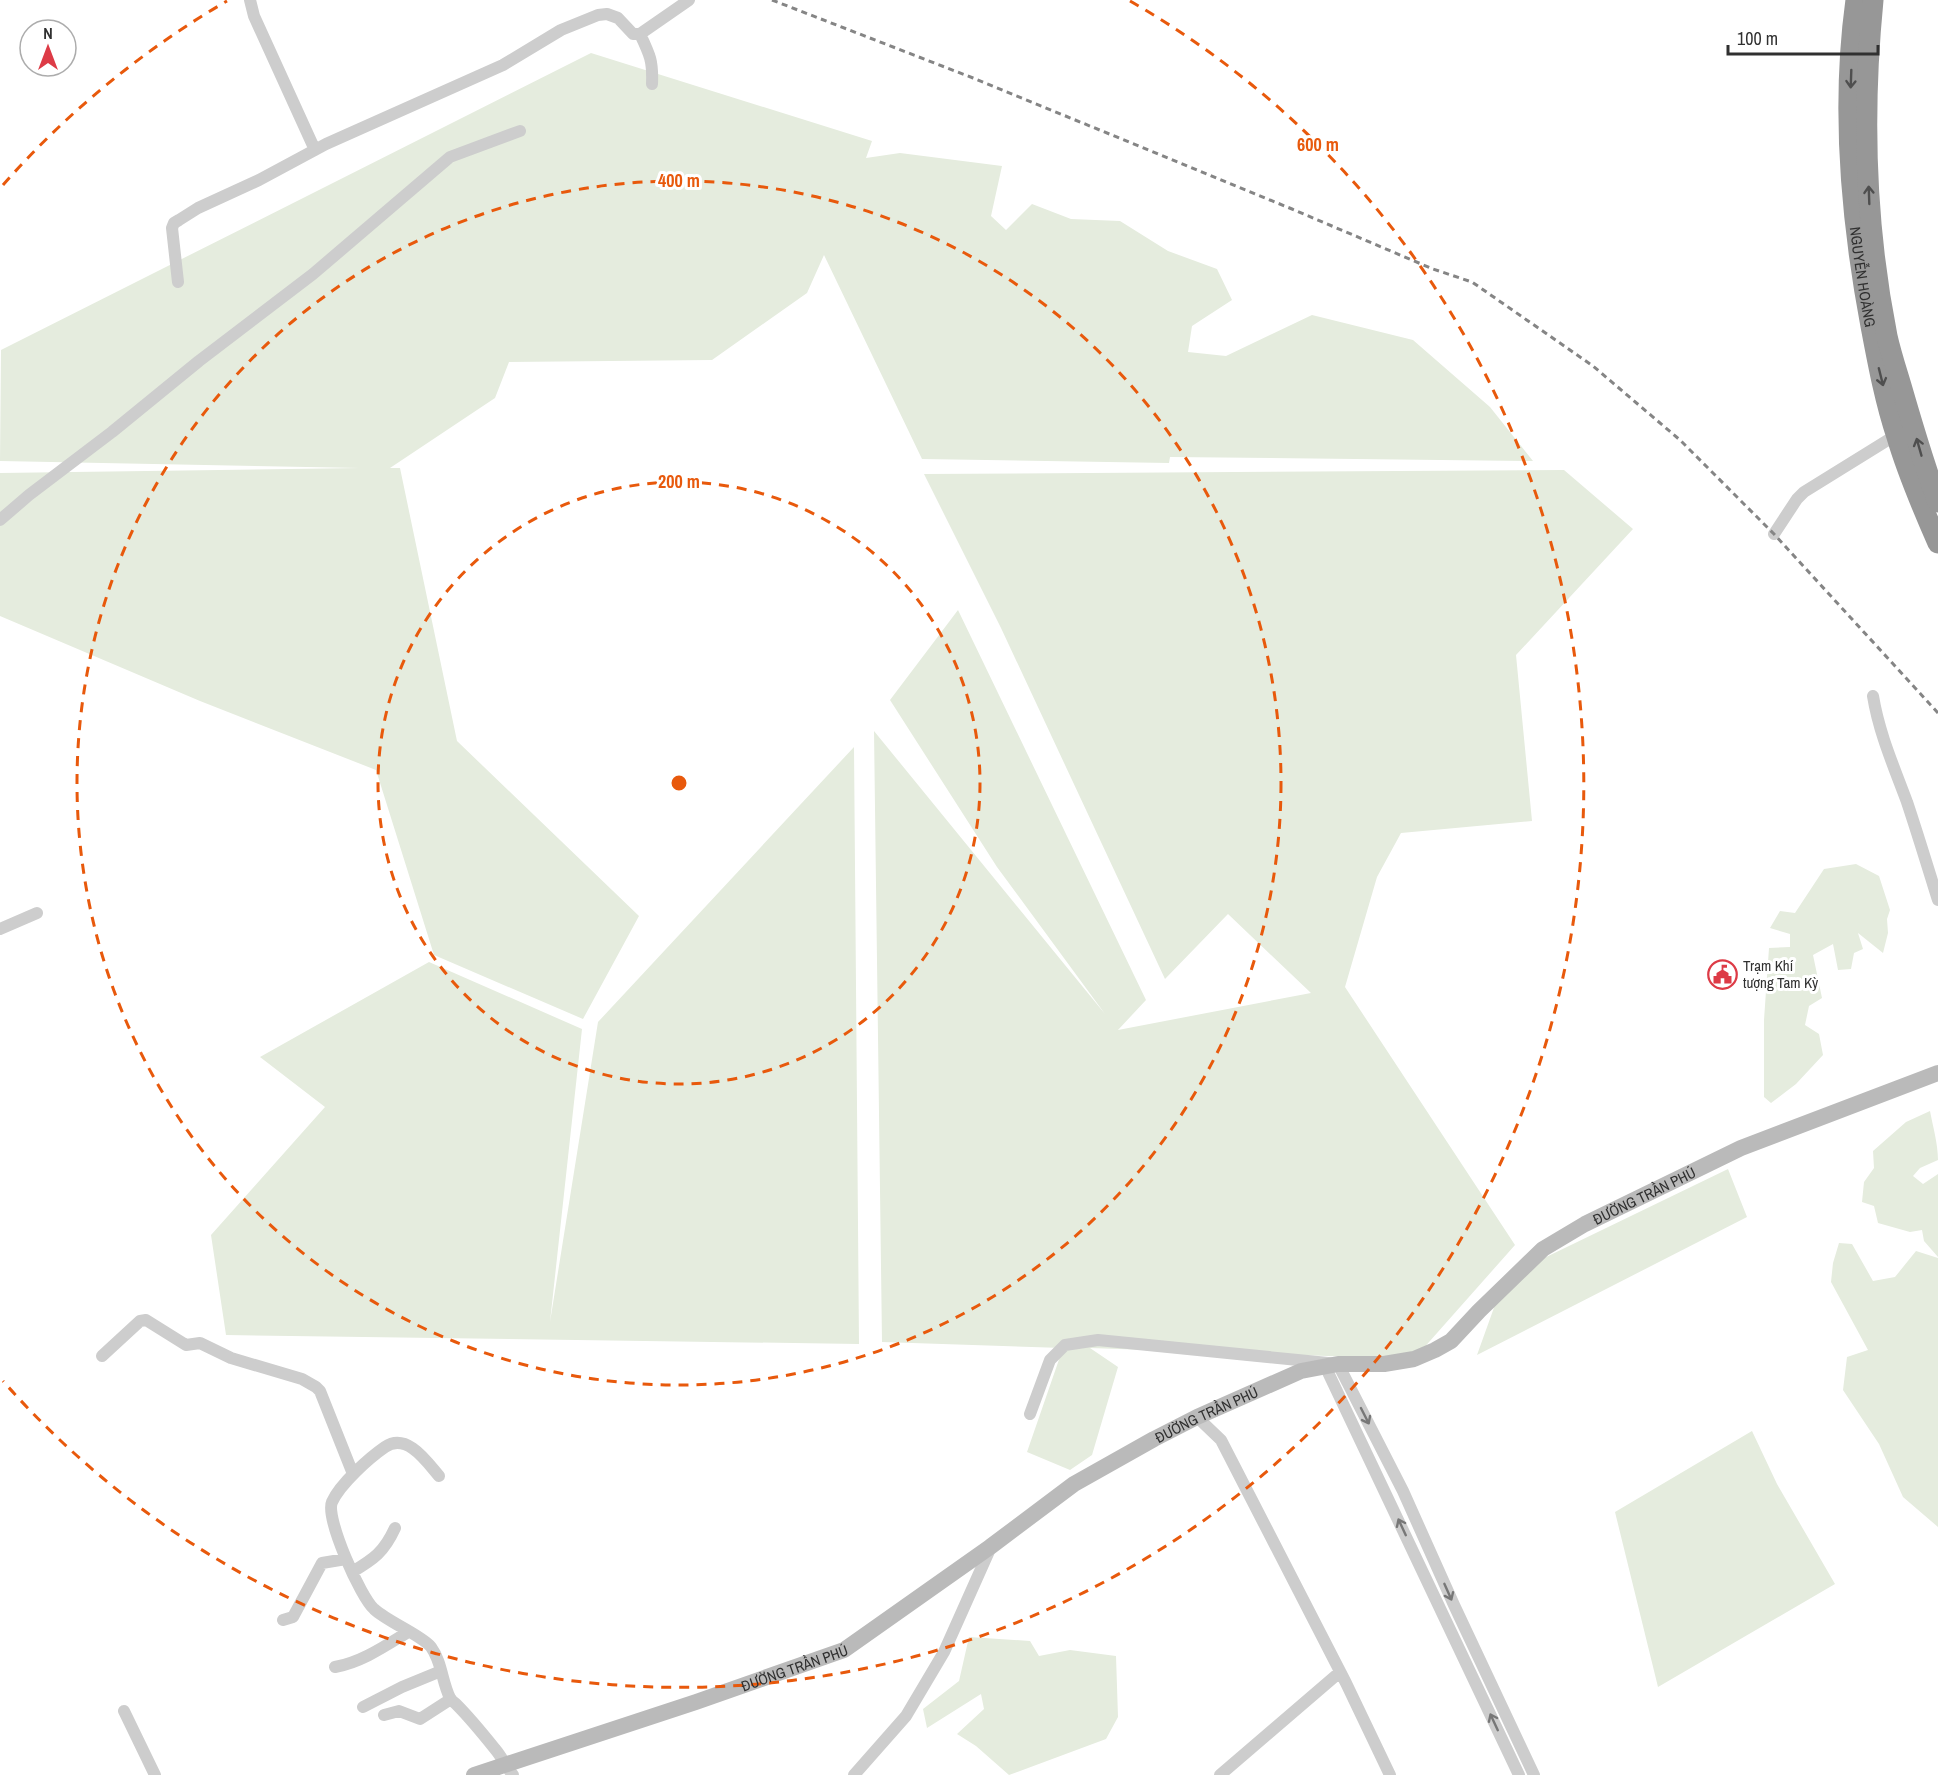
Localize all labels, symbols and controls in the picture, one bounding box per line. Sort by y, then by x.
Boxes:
north arrow [18,18,78,78]
scale bar [1728,18,1878,56]
text: N [43,22,53,44]
text: 100 m [1737,26,1778,51]
one-way arrow [1845,69,1856,89]
text: 600 m [1297,132,1339,157]
text: 400 m [658,168,700,193]
one-way arrow [1864,185,1875,205]
street label: NGUYỄN HOÀNG [1845,226,1881,329]
one-way arrow [1876,367,1888,386]
one-way arrow [1913,438,1924,457]
text: 200 m [658,469,700,494]
centre of rings [669,773,689,793]
place label: Trạm Khí tượng Tam Kỳ [1743,955,1819,993]
public building icon: Trạm Khí tượng Tam Kỳ [1706,958,1738,990]
street label: ĐƯỜNG TRẦN PHÚ [1589,1161,1699,1229]
street label: ĐƯỜNG TRẦN PHÚ [1151,1381,1261,1447]
one-way arrow [1360,1406,1371,1424]
one-way arrow [1395,1518,1407,1536]
one-way arrow [1443,1582,1454,1601]
street label: ĐƯỜNG TRẦN PHÚ [738,1639,851,1696]
one-way arrow [1488,1714,1500,1732]

